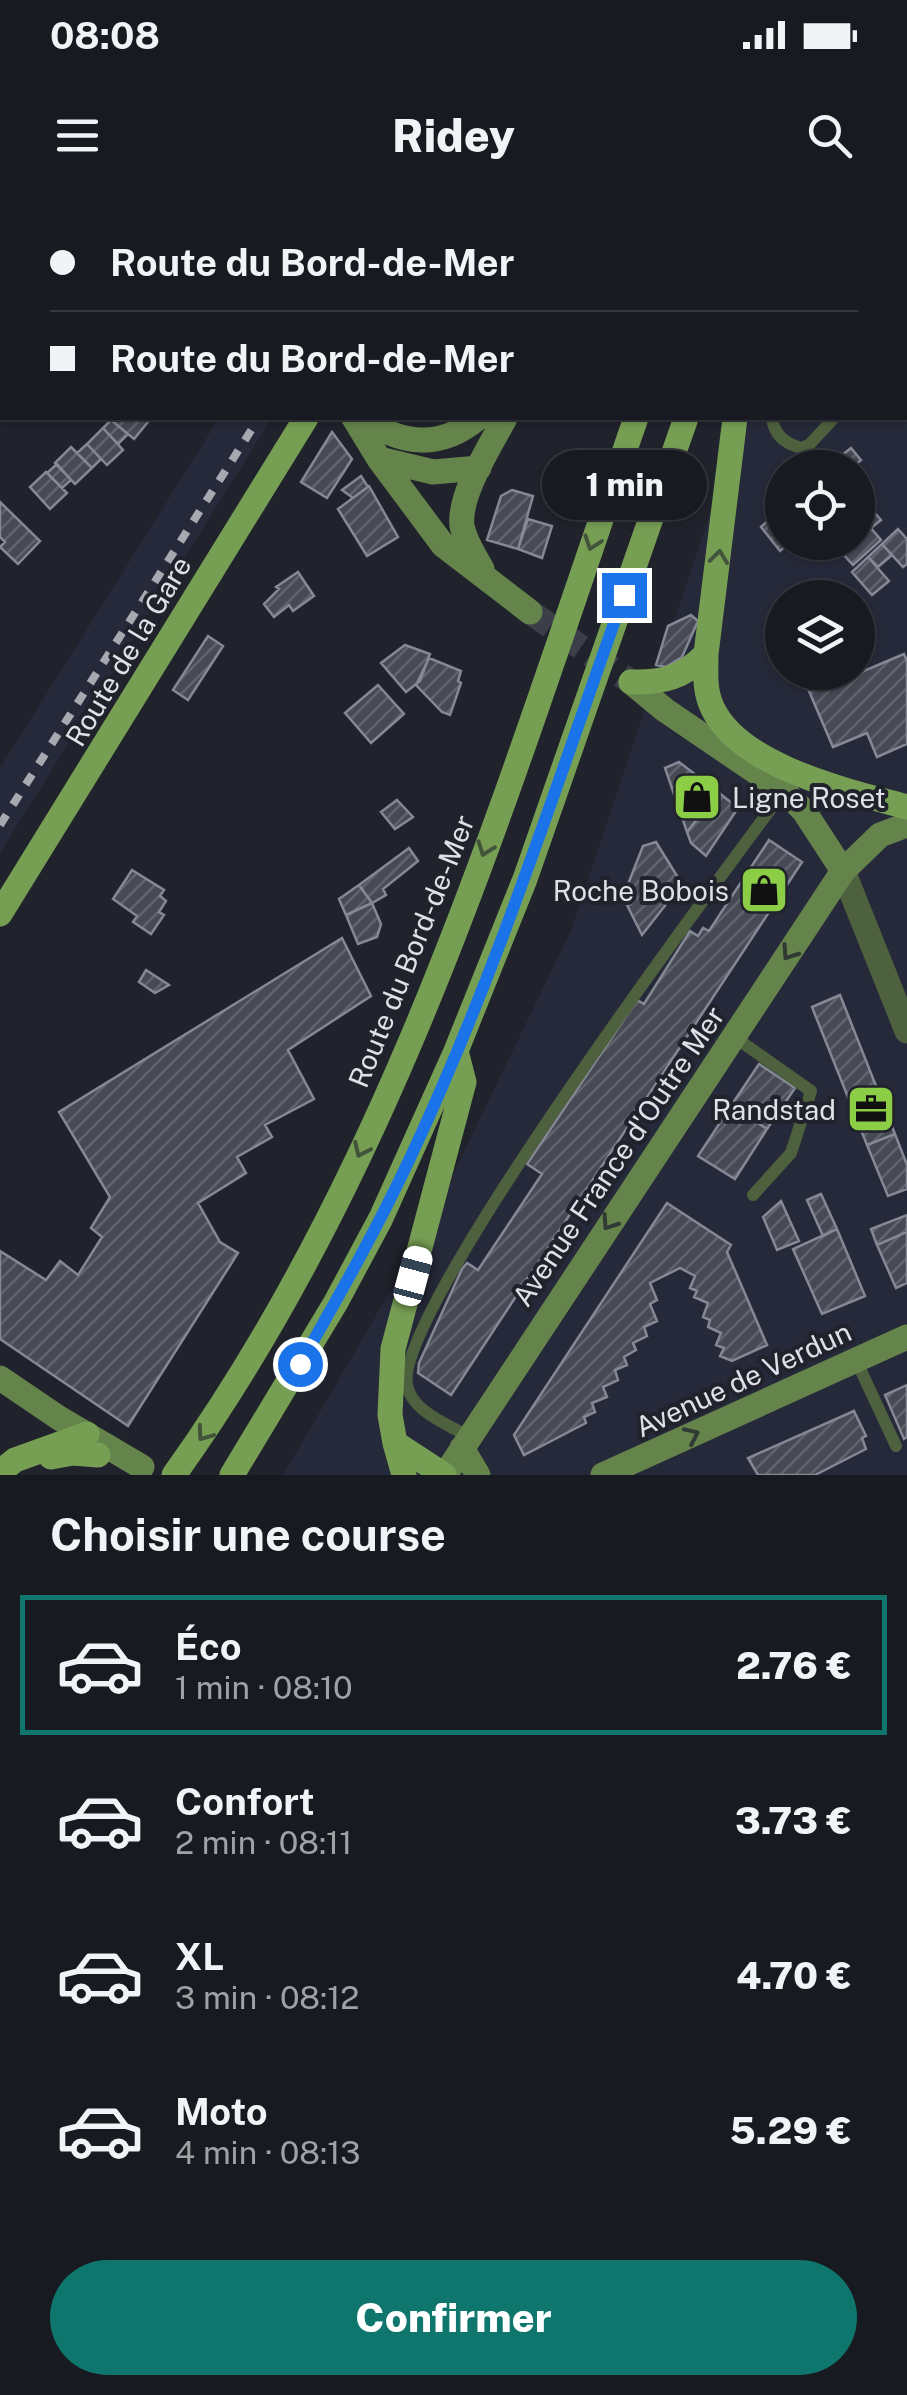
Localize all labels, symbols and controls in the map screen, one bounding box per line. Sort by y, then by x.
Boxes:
text: 08:08 [50,13,160,58]
icon: menu [50,108,105,163]
icon: search [802,108,857,163]
text: Ridey [392,109,515,162]
text: Route du Bord-de-Mer [110,240,514,285]
text: Route du Bord-de-Mer [110,336,514,381]
callout: 1 min [542,450,706,520]
map controls [765,450,875,690]
button: locate [765,450,875,560]
text: 1 min [585,466,664,503]
one-way arrow [583,533,604,550]
one-way arrow [707,549,728,565]
street label: Route de la Gare [58,550,198,752]
route end [602,573,647,618]
button: layers [765,580,875,690]
shop icon: Ligne Roset [671,771,723,823]
place label: Ligne Roset [732,781,886,814]
street label: Route du Bord-de-Mer [341,810,481,1092]
one-way arrow [476,840,497,857]
shop icon: Roche Bobois [738,864,790,916]
place label: Roche Bobois [553,874,729,907]
one-way arrow [783,941,801,960]
street label: Avenue France d'Outre Mer [505,1000,731,1312]
office icon: Randstad [845,1083,897,1135]
place label: Randstad [712,1093,836,1126]
one-way arrow [353,1140,373,1158]
one-way arrow [603,1213,622,1231]
car [391,1243,435,1309]
street label: Avenue de Verdun [630,1315,856,1443]
route start [278,1342,323,1387]
one-way arrow [198,1423,216,1441]
one-way arrow [682,1427,700,1447]
text: Choisir une course [50,1508,446,1561]
icon: car [55,1620,145,1710]
text: Éco [175,1624,242,1669]
text: 2.76 € [736,1643,852,1688]
text: 1 min · 08:10 [175,1669,353,1706]
icon: car [55,1775,145,1865]
text: Confort [175,1779,315,1824]
text: 3.73 € [735,1798,852,1843]
text: 2 min · 08:11 [175,1824,352,1861]
icon: car [55,1930,145,2020]
text: XL [175,1934,224,1979]
text: 4.70 € [736,1953,852,1998]
text: 3 min · 08:12 [175,1979,359,2016]
icon: car [55,2085,145,2175]
text: Moto [175,2089,268,2134]
text: 5.29 € [730,2108,852,2153]
text: 4 min · 08:13 [175,2134,360,2171]
button: Confirmer [50,2260,857,2375]

